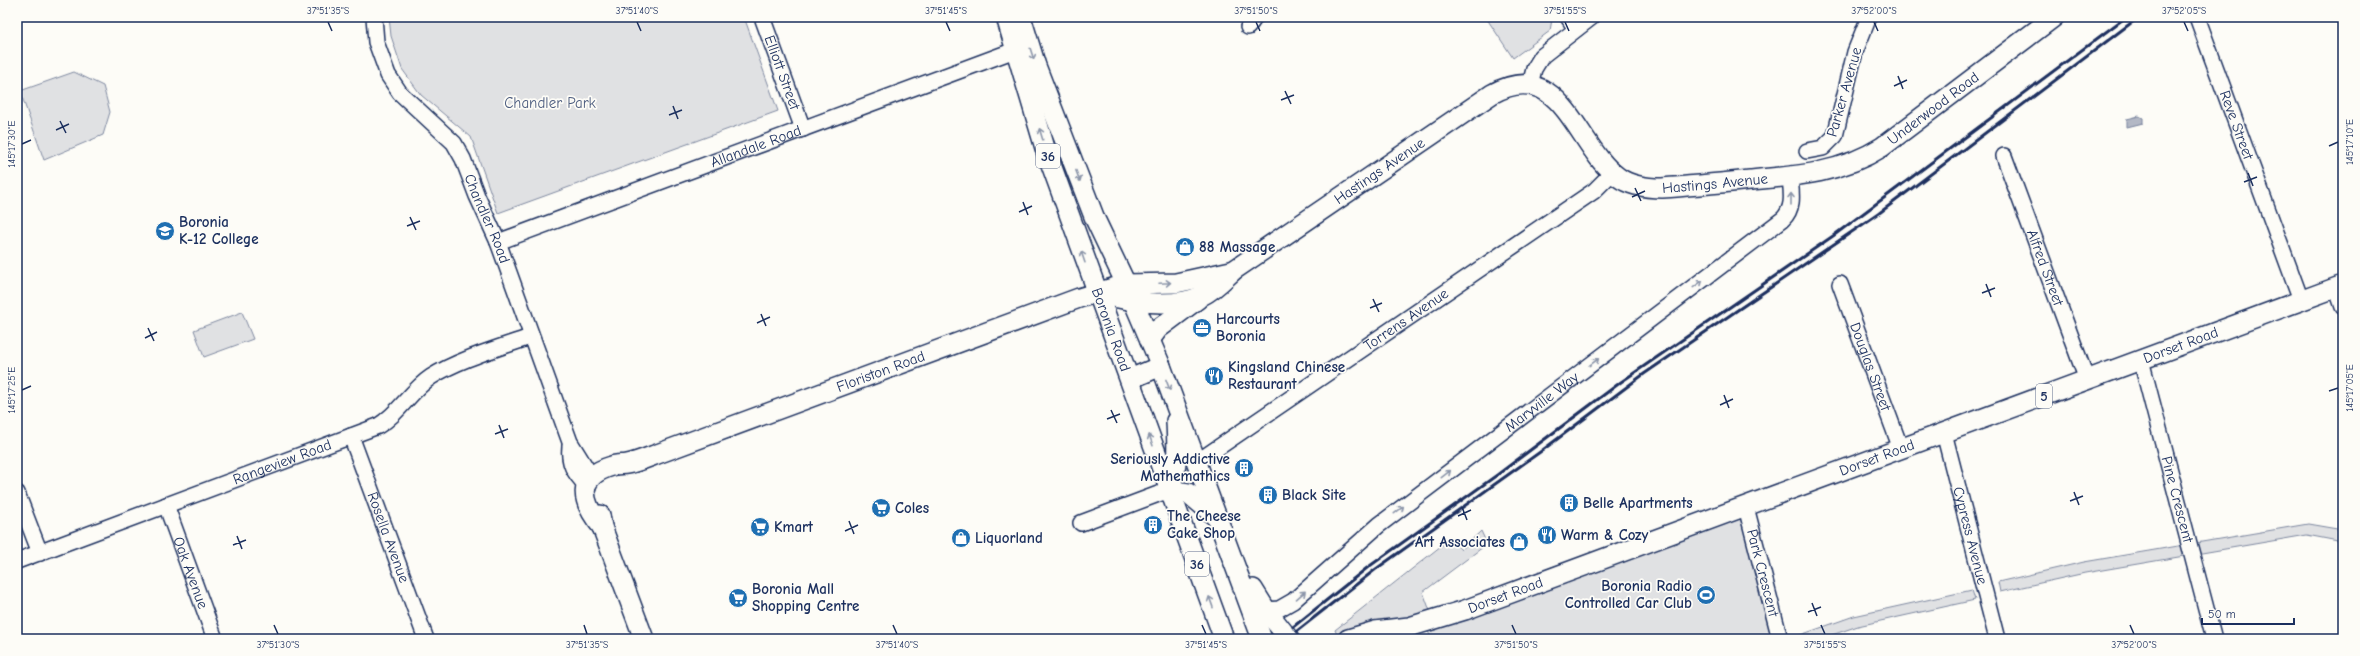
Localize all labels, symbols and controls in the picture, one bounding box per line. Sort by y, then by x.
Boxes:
text: 37°51'35"S [307,5,350,17]
text: 37°51'40"S [616,5,659,17]
text: 37°51'45"S [925,5,968,17]
text: 37°51'50"S [1234,5,1278,17]
text: 37°51'55"S [1544,5,1587,17]
text: 37°52'00"S [1851,5,1897,17]
text: 37°52'05"S [2162,5,2207,17]
street label: Elliott Street [760,33,804,113]
street label: Parker Avenue [1823,45,1866,139]
one-way arrow [1029,48,1036,61]
street label: Underwood Road [1884,68,1983,149]
street label: Reve Street [2216,88,2258,163]
park label: Chandler Park [504,94,597,112]
text: 145°17'10"E [2344,119,2356,165]
text: 145°17'30"E [6,120,18,168]
street label: Allandale Road [708,121,804,171]
one-way arrow [1036,128,1044,140]
street label: Hastings Avenue [1331,133,1429,208]
road number: 36 [1036,144,1060,168]
one-way arrow [1075,169,1083,181]
street label: Hastings Avenue [1661,169,1769,197]
street label: Chandler Road [460,171,514,266]
one-way arrow [1787,193,1795,206]
place label: Boronia K-12 College [179,213,259,248]
school or university icon: Boronia K-12 College [154,220,176,242]
street label: Alfred Street [2023,227,2068,309]
shop icon: 88 Massage [1174,236,1196,258]
place label: 88 Massage [1199,238,1275,256]
one-way arrow [1079,251,1087,263]
one-way arrow [1692,279,1703,288]
one-way arrow [1158,280,1171,287]
street label: Torrens Avenue [1360,284,1452,355]
street label: Boronia Road [1088,285,1135,374]
place label: Harcourts Boronia [1216,310,1280,345]
office icon: Harcourts Boronia [1191,317,1213,339]
street label: Douglas Street [1846,320,1895,414]
street label: Dorset Road [2141,323,2221,367]
street label: Floriston Road [834,347,927,396]
place label: Kingsland Chinese Restaurant [1228,358,1345,393]
one-way arrow [1589,358,1600,366]
text: 145°17'05"E [2344,364,2356,412]
restaurant icon: Kingsland Chinese Restaurant [1203,365,1225,387]
text: 145°17'25"E [6,367,18,413]
street label: Maryville Way [1501,368,1583,436]
one-way arrow [1165,379,1173,391]
road number: 5 [2036,384,2052,408]
one-way arrow [1147,434,1155,446]
street label: Rangeview Road [230,435,334,488]
street label: Dorset Road [1837,435,1917,480]
place label: Seriously Addictive Mathemathics [1110,450,1230,485]
street label: Pine Crescent [2158,454,2198,545]
building icon: Seriously Addictive Mathemathics [1233,457,1255,479]
one-way arrow [1440,470,1451,478]
building icon: Black Site [1257,484,1279,506]
street label: Cypress Avenue [1949,485,1992,587]
place label: Black Site [1282,486,1346,504]
street label: Rosella Avenue [363,489,414,586]
building icon: Belle Apartments [1558,492,1580,514]
place label: Belle Apartments [1583,494,1693,512]
supermarket icon: Coles [870,497,892,519]
place label: Coles [895,499,929,517]
one-way arrow [1393,506,1404,514]
place label: The Cheese Cake Shop [1167,507,1241,542]
building icon: The Cheese Cake Shop [1142,514,1164,536]
supermarket icon: Kmart [749,516,771,538]
place label: Kmart [774,518,814,536]
restaurant icon: Warm & Cozy [1536,524,1558,546]
place label: Warm & Cozy [1561,526,1649,544]
shop icon: Liquorland [950,527,972,549]
street label: Park Crescent [1743,527,1783,619]
place label: Liquorland [975,529,1043,547]
shop icon: Art Associates [1508,531,1530,553]
place label: Art Associates [1415,533,1505,551]
street label: Oak Avenue [169,534,212,612]
road number: 36 [1185,552,1209,576]
street label: Dorset Road [1465,573,1545,617]
place label: Boronia Radio Controlled Car Club [1565,577,1692,612]
place label: Boronia Mall Shopping Centre [752,580,859,615]
sports icon: Boronia Radio Controlled Car Club [1695,584,1717,606]
supermarket icon: Boronia Mall Shopping Centre [727,587,749,609]
one-way arrow [1295,591,1306,600]
one-way arrow [1206,597,1214,609]
scale bar [2202,600,2294,626]
text: 50 m [2208,607,2236,621]
text: 37°51'30"S [256,639,300,651]
text: 37°51'35"S [566,639,609,651]
text: 37°51'40"S [876,639,919,651]
text: 37°51'45"S [1185,639,1228,651]
text: 37°51'50"S [1494,639,1538,651]
text: 37°51'55"S [1804,639,1847,651]
text: 37°52'00"S [2111,639,2157,651]

